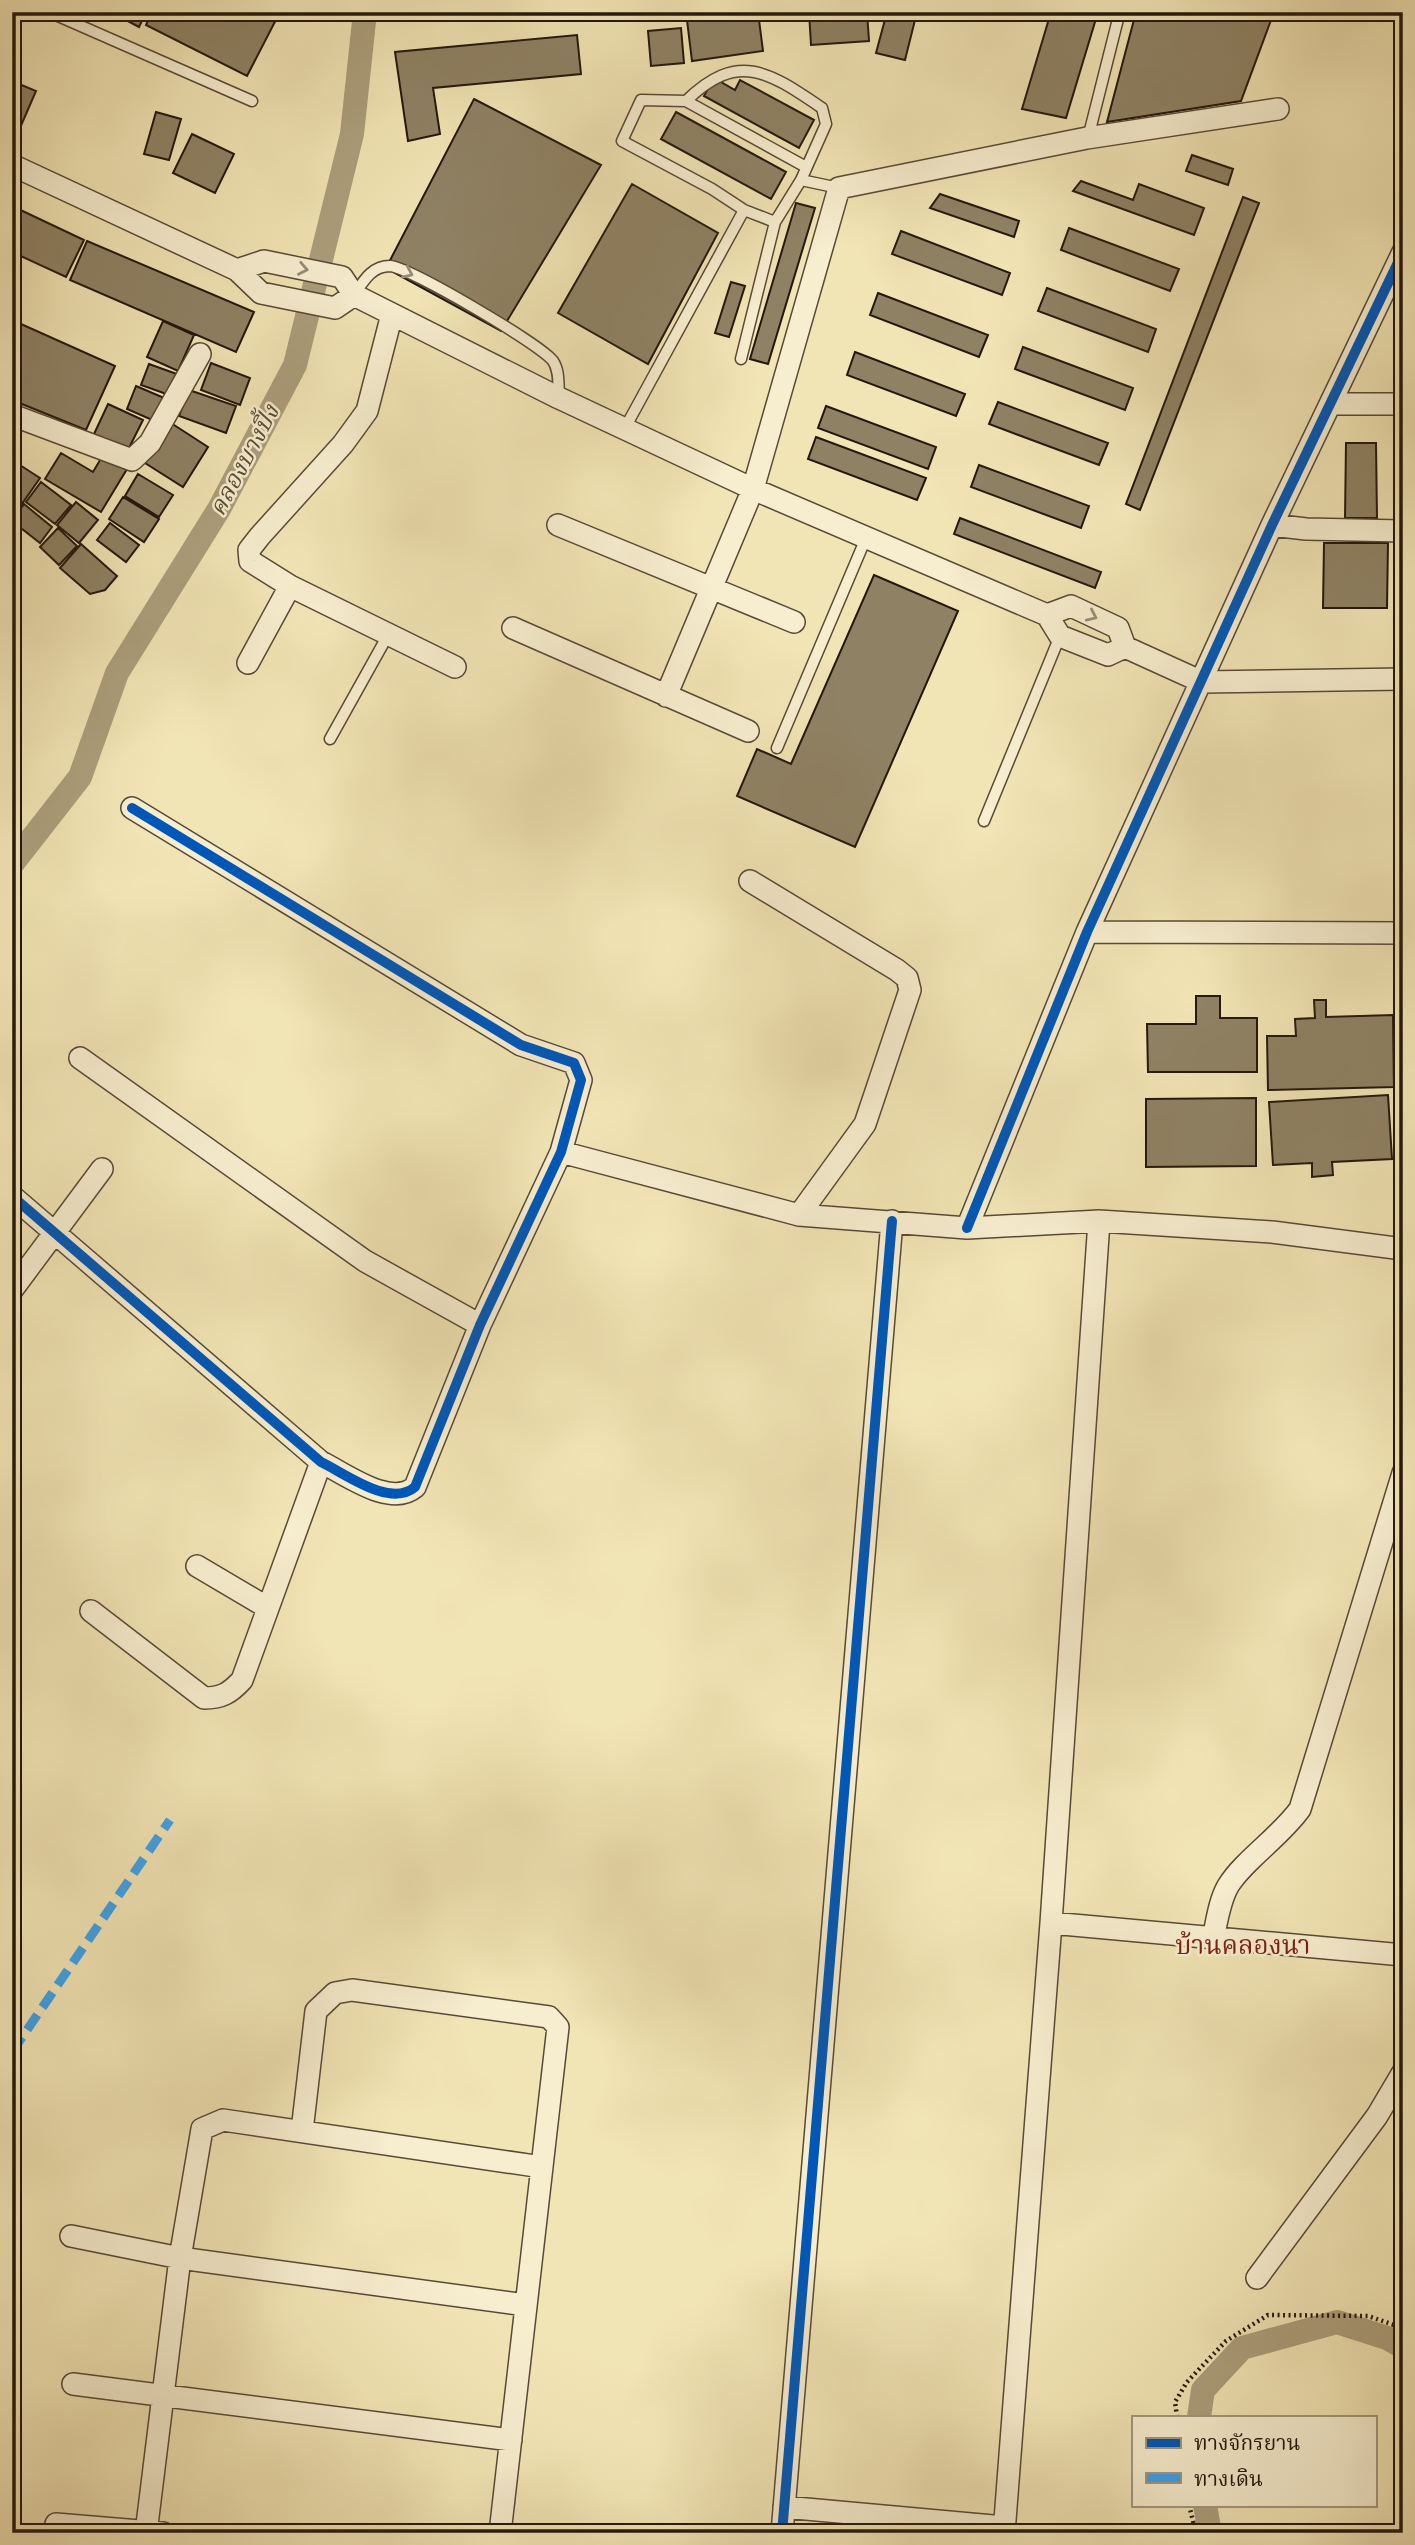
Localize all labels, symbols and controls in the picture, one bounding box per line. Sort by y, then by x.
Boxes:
one-way arrow [297,261,309,276]
one-way arrow [401,265,413,279]
water label: คลองบางปิ้ง [200,397,285,520]
one-way arrow [1085,608,1097,622]
district label: บ้านคลองนา [1175,1930,1311,1961]
legend [1132,2416,1376,2506]
text: ทางจักรยาน [1194,2431,1301,2455]
text: ทางเดิน [1194,2467,1263,2491]

